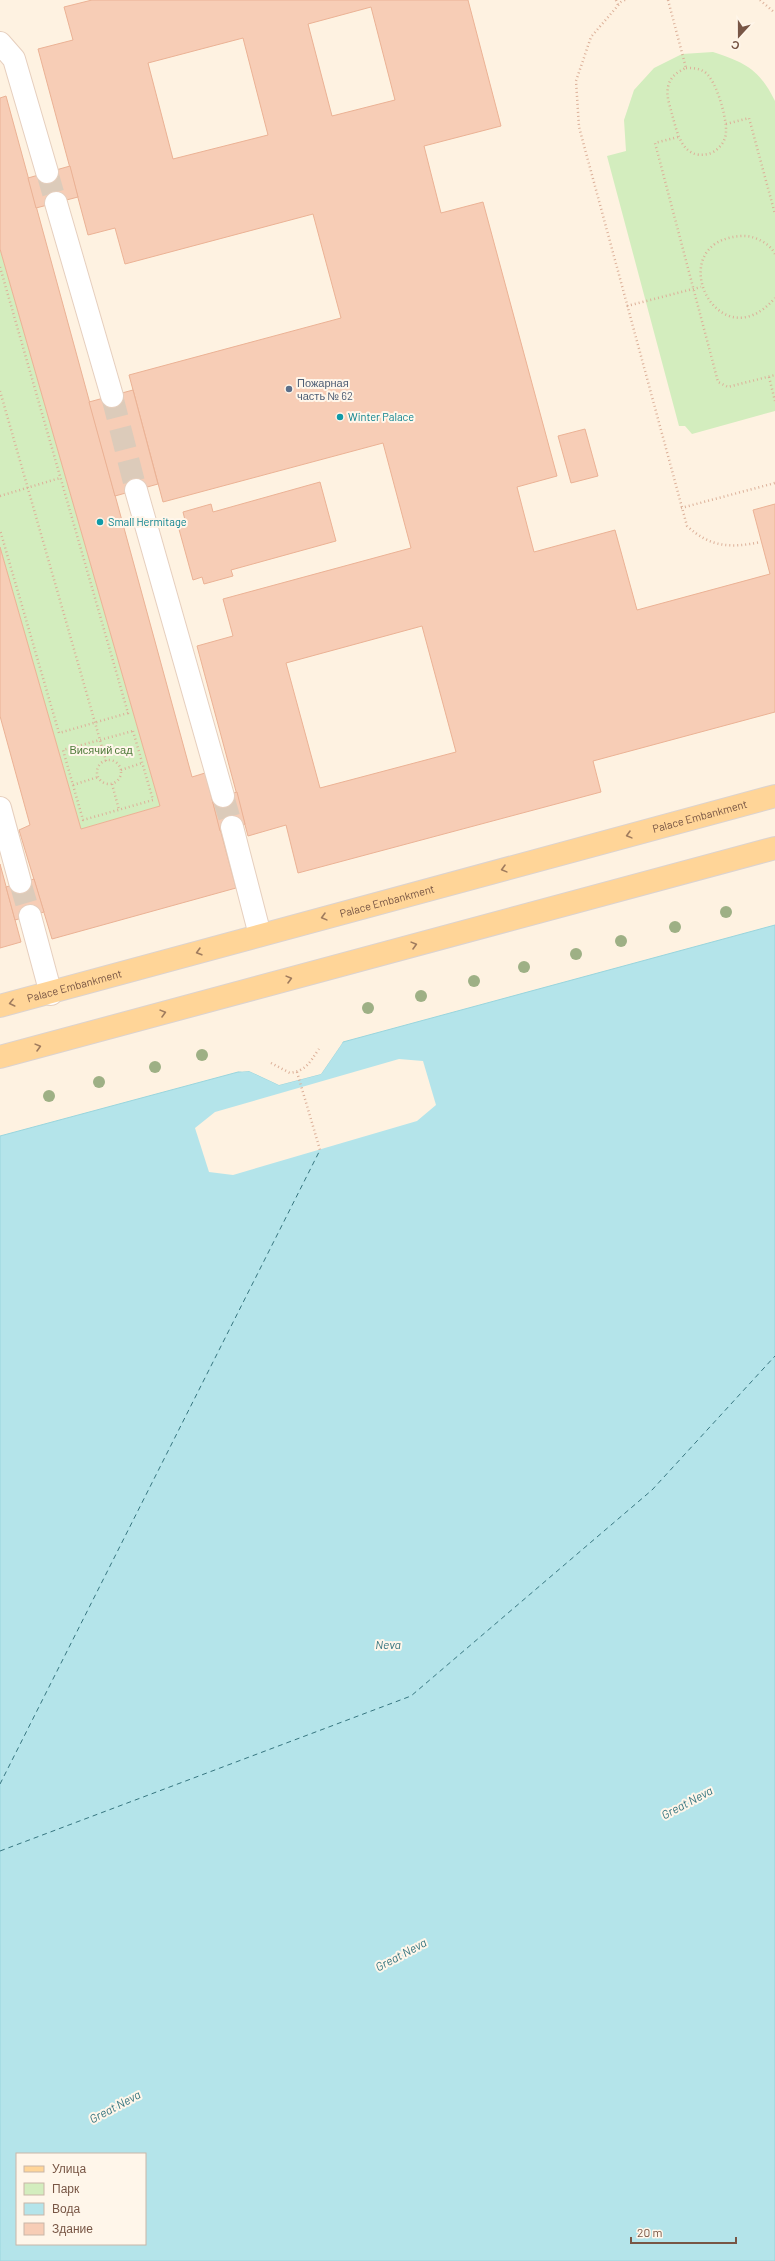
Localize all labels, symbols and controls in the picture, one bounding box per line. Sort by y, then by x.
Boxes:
north arrow [719,16,759,56]
text: С [729,38,741,53]
place label: Пожарная часть № 62 [297,376,353,402]
marker: Пожарная часть № 62 [284,384,294,394]
place label: Winter Palace [348,410,414,423]
marker: Winter Palace [335,412,345,422]
place label: Small Hermitage [108,515,187,528]
marker: Small Hermitage [95,517,105,527]
park label: Висячий сад [69,743,133,756]
street label: Palace Embankment [651,797,748,835]
one-way arrow [626,831,632,839]
one-way arrow [500,864,507,873]
street label: Palace Embankment [338,882,436,920]
one-way arrow [321,913,327,921]
one-way arrow [411,942,417,950]
one-way arrow [195,947,202,956]
street label: Palace Embankment [25,966,123,1004]
one-way arrow [285,975,292,984]
one-way arrow [9,999,15,1007]
one-way arrow [159,1009,166,1018]
one-way arrow [34,1043,41,1052]
water label: Neva [375,1637,401,1651]
water label: Great Neva [659,1783,715,1821]
water label: Great Neva [373,1935,429,1973]
water label: Great Neva [87,2087,143,2125]
legend [16,2153,146,2245]
text: Улица [52,2161,86,2176]
text: Парк [52,2181,80,2196]
text: Вода [52,2201,80,2216]
scale bar [631,2219,736,2245]
text: Здание [52,2221,93,2236]
text: 20 m [637,2225,663,2239]

